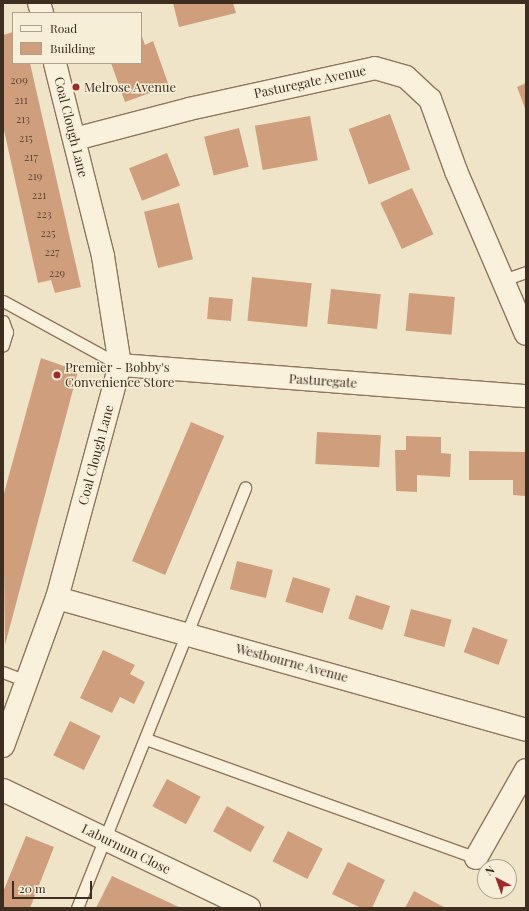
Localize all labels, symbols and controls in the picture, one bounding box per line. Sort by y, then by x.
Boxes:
legend [12,12,142,64]
text: Road [50,20,77,36]
text: Building [50,40,95,56]
street label: Pasturegate Avenue [252,62,368,102]
house number: 209 [10,73,28,87]
street label: Coal Clough Lane [51,75,91,179]
place label: Melrose Avenue [84,79,177,95]
marker: Melrose Avenue [71,82,81,92]
house number: 211 [14,93,28,107]
house number: 213 [16,112,30,126]
house number: 215 [19,131,33,145]
house number: 217 [24,150,38,164]
house number: 219 [28,169,42,183]
house number: 221 [32,188,46,202]
house number: 223 [36,207,52,221]
house number: 225 [40,226,56,240]
house number: 227 [44,245,60,259]
house number: 229 [49,266,65,280]
place label: Premier - Bobby's Convenience Store [65,360,174,391]
marker: Premier - Bobby's Convenience Store [52,370,62,380]
street label: Pasturegate [288,371,358,391]
street label: Coal Clough Lane [75,403,117,507]
street label: Westbourne Avenue [234,640,350,686]
street label: Laburnum Close [79,821,173,877]
north arrow [477,859,517,899]
text: N [482,862,497,879]
scale bar [14,873,94,899]
text: 20 m [19,880,46,896]

